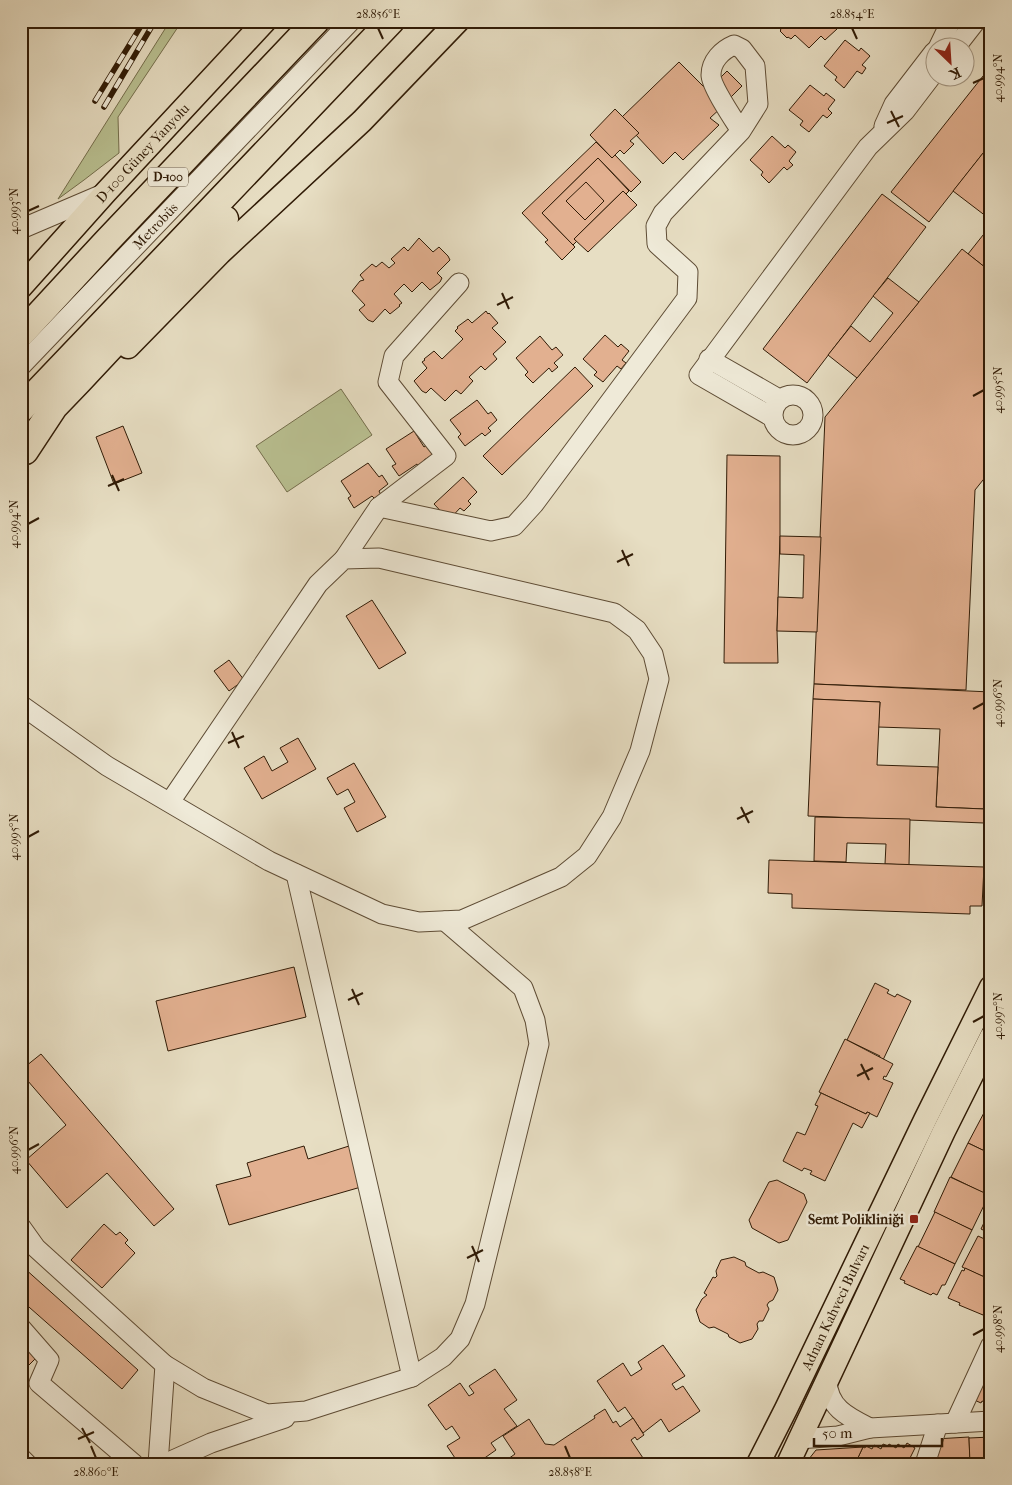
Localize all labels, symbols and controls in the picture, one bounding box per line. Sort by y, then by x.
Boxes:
text: 28.856°E [356,7,400,21]
text: 28.854°E [830,7,874,21]
north arrow [924,38,974,88]
text: 40.994°N [991,54,1005,102]
text: K [946,63,963,84]
street label: D-100 Güney Yanyolu [92,100,192,206]
road number: D-100 [148,168,188,186]
text: 40.993°N [7,188,21,234]
street label: Metrobüs [129,199,182,253]
text: 40.995°N [991,366,1005,414]
text: 40.994°N [7,500,21,548]
text: 40.996°N [991,679,1005,727]
text: 40.995°N [7,813,21,861]
text: 40.997°N [991,992,1005,1040]
text: 40.996°N [7,1126,21,1174]
place label: Semt Polikliniği [808,1211,905,1228]
marker: Semt Polikliniği [908,1213,920,1225]
street label: Adnan Kahveci Bulvarı [798,1241,873,1374]
text: 40.998°N [991,1305,1005,1353]
scale bar [814,1415,942,1447]
text: 50 m [822,1424,853,1442]
text: 28.860°E [73,1465,119,1479]
text: 28.858°E [548,1465,592,1479]

